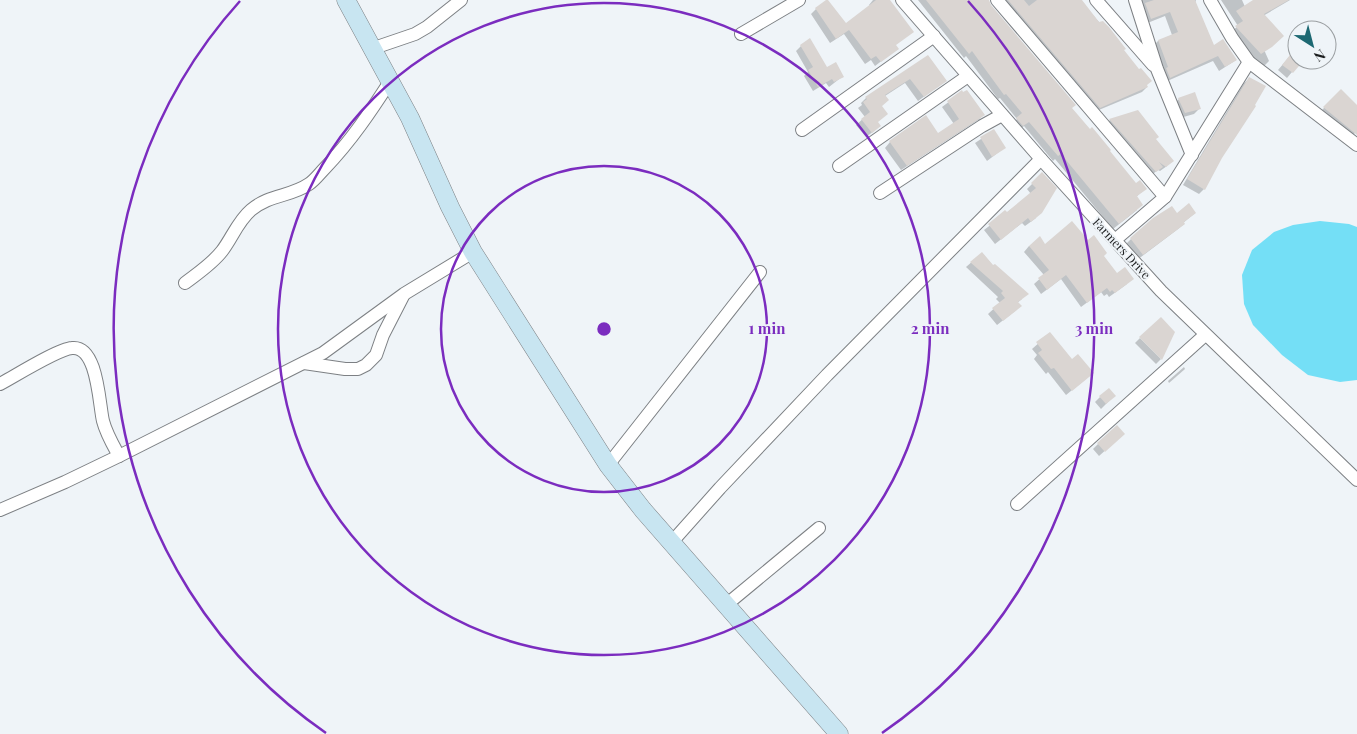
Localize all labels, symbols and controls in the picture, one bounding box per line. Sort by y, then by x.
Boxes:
north arrow [1287,20,1337,70]
text: N [1310,45,1330,67]
street label: Farmers Drive [1090,214,1154,282]
text: 1 min [749,318,786,338]
text: 2 min [911,318,950,338]
text: 3 min [1075,318,1114,338]
centre of rings [595,320,613,338]

